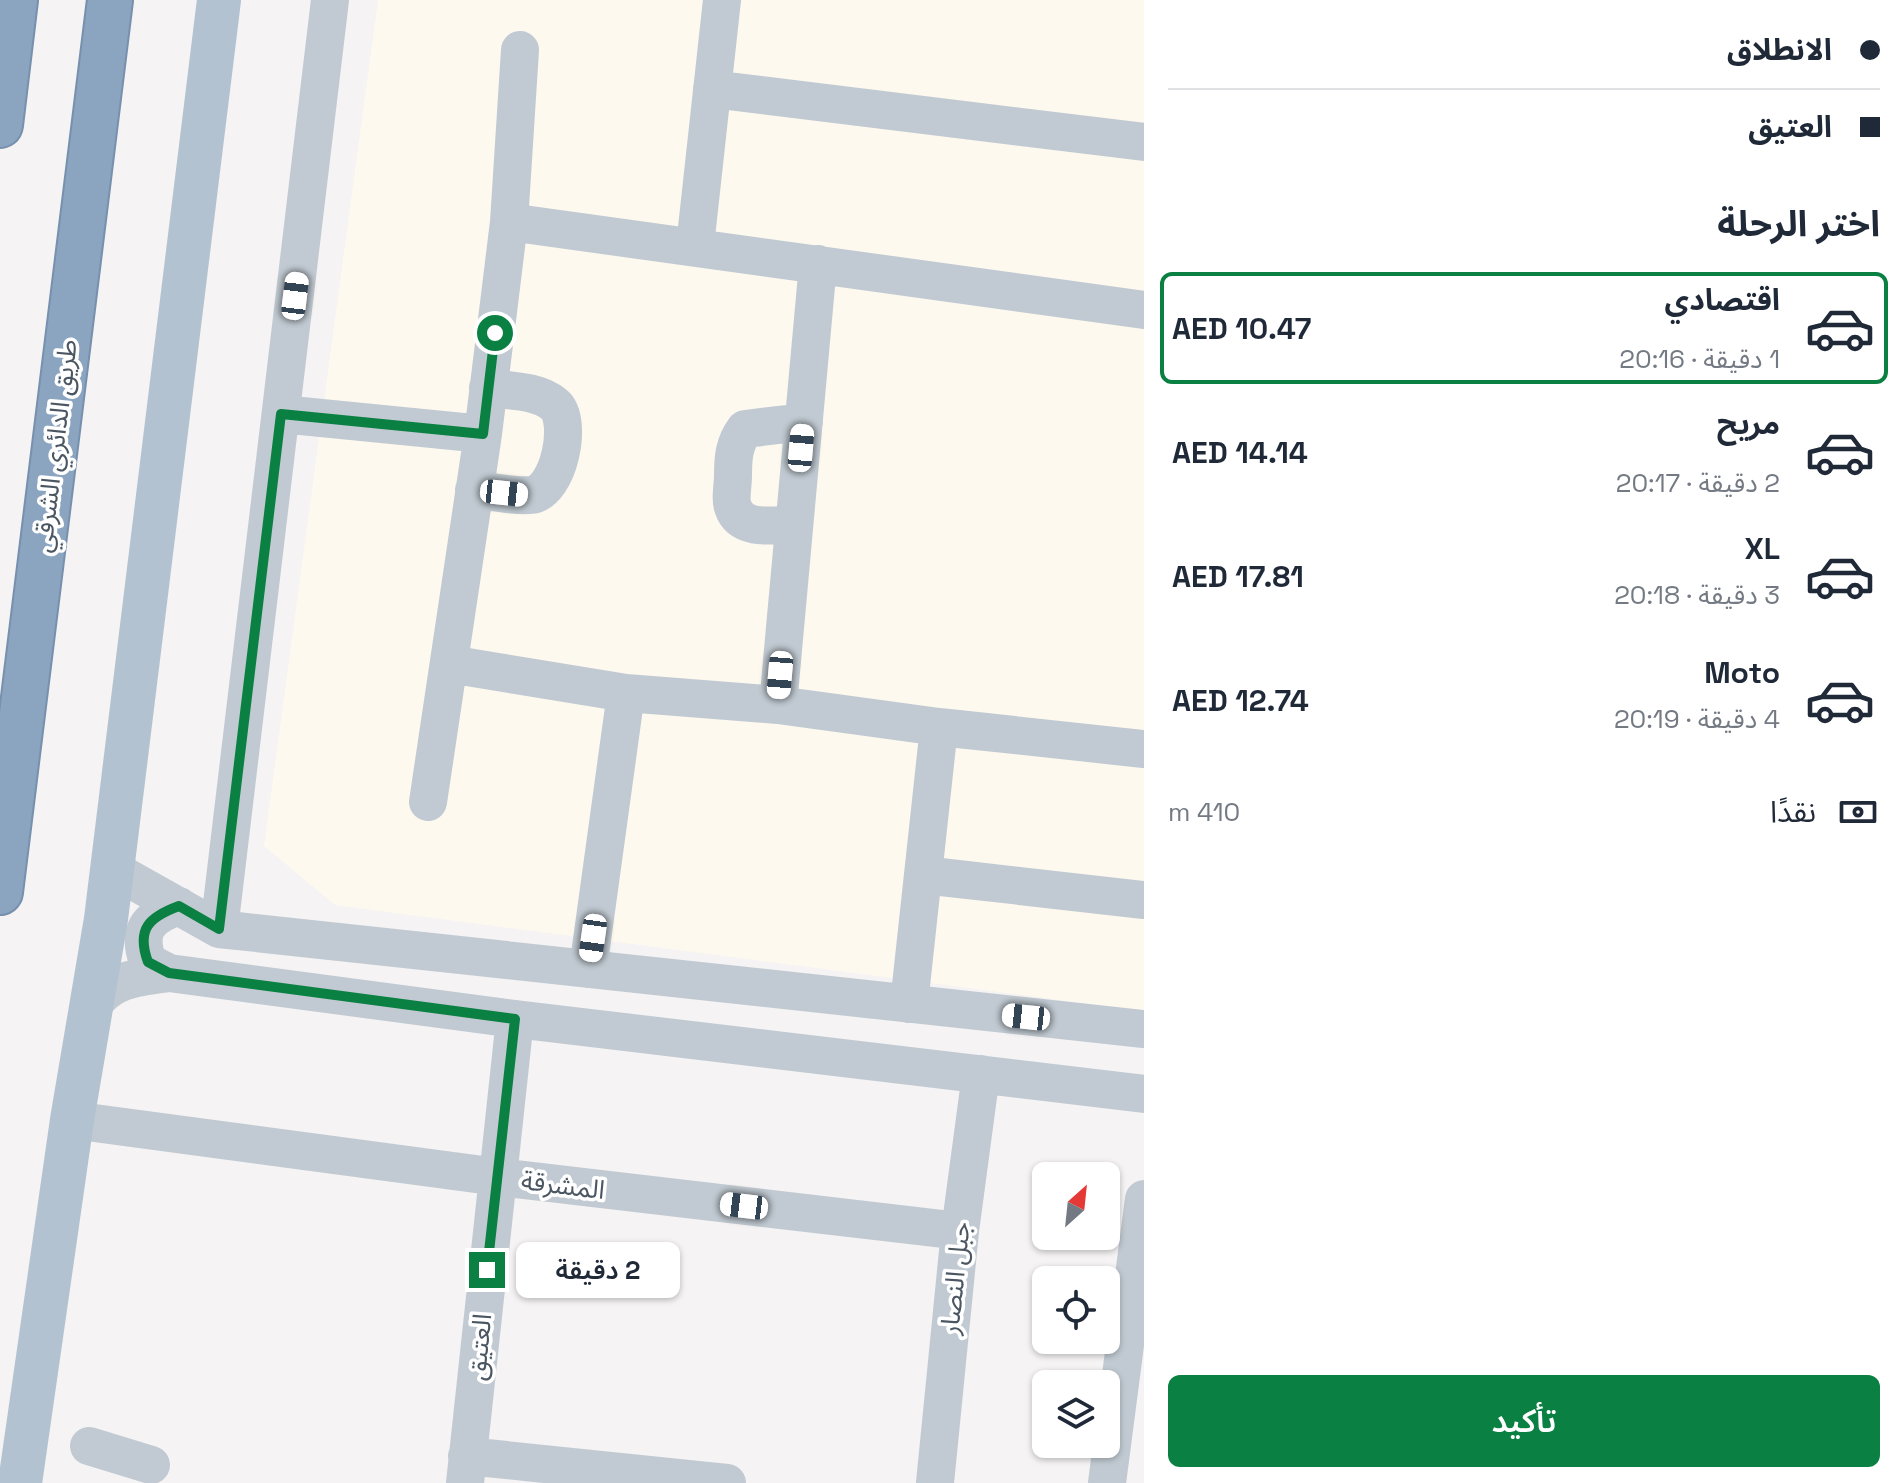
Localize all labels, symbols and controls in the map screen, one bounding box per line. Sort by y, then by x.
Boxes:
text: الانطلاق [1727,30,1832,69]
text: العتيق [1748,107,1832,146]
text: اختر الرحلة [1717,201,1880,247]
car [280,271,310,321]
text: اقتصادي [1665,280,1780,319]
icon: car [1804,292,1876,364]
text: AED 10.47 [1172,309,1311,348]
route start [477,315,513,351]
street label: طريق الدائري الشرقي [25,337,88,555]
text: 1 دقيقة · 20:16 [1619,342,1780,376]
text: مريح [1717,404,1780,443]
icon: car [1804,416,1876,488]
car [787,423,815,473]
text: AED 14.14 [1172,433,1308,472]
text: 2 دقيقة · 20:17 [1616,466,1780,500]
car [479,479,529,507]
text: XL [1744,529,1780,568]
icon: car [1804,540,1876,612]
text: AED 17.81 [1172,557,1304,596]
text: 3 دقيقة · 20:18 [1614,578,1780,612]
car [766,650,794,700]
text: Moto [1704,653,1780,692]
icon: car [1804,664,1876,736]
text: AED 12.74 [1172,681,1309,720]
text: 4 دقيقة · 20:19 [1614,702,1780,736]
icon: cash [1836,790,1880,834]
text: نقدًا [1770,792,1816,831]
text: 410 m [1168,795,1240,829]
car [578,913,608,963]
car [1001,1003,1051,1031]
north arrow [1032,1162,1120,1250]
map controls [1032,1162,1120,1458]
street label: المشرقة [519,1163,607,1207]
car [719,1191,769,1221]
street label: جبل النصار [932,1220,978,1337]
callout: 2 دقيقة [515,1242,679,1298]
route end [469,1252,505,1288]
text: 2 دقيقة [555,1253,641,1287]
button: locate [1032,1266,1120,1354]
street label: العتيق [459,1312,499,1382]
button: layers [1032,1370,1120,1458]
button: تأكيد [1168,1375,1880,1467]

